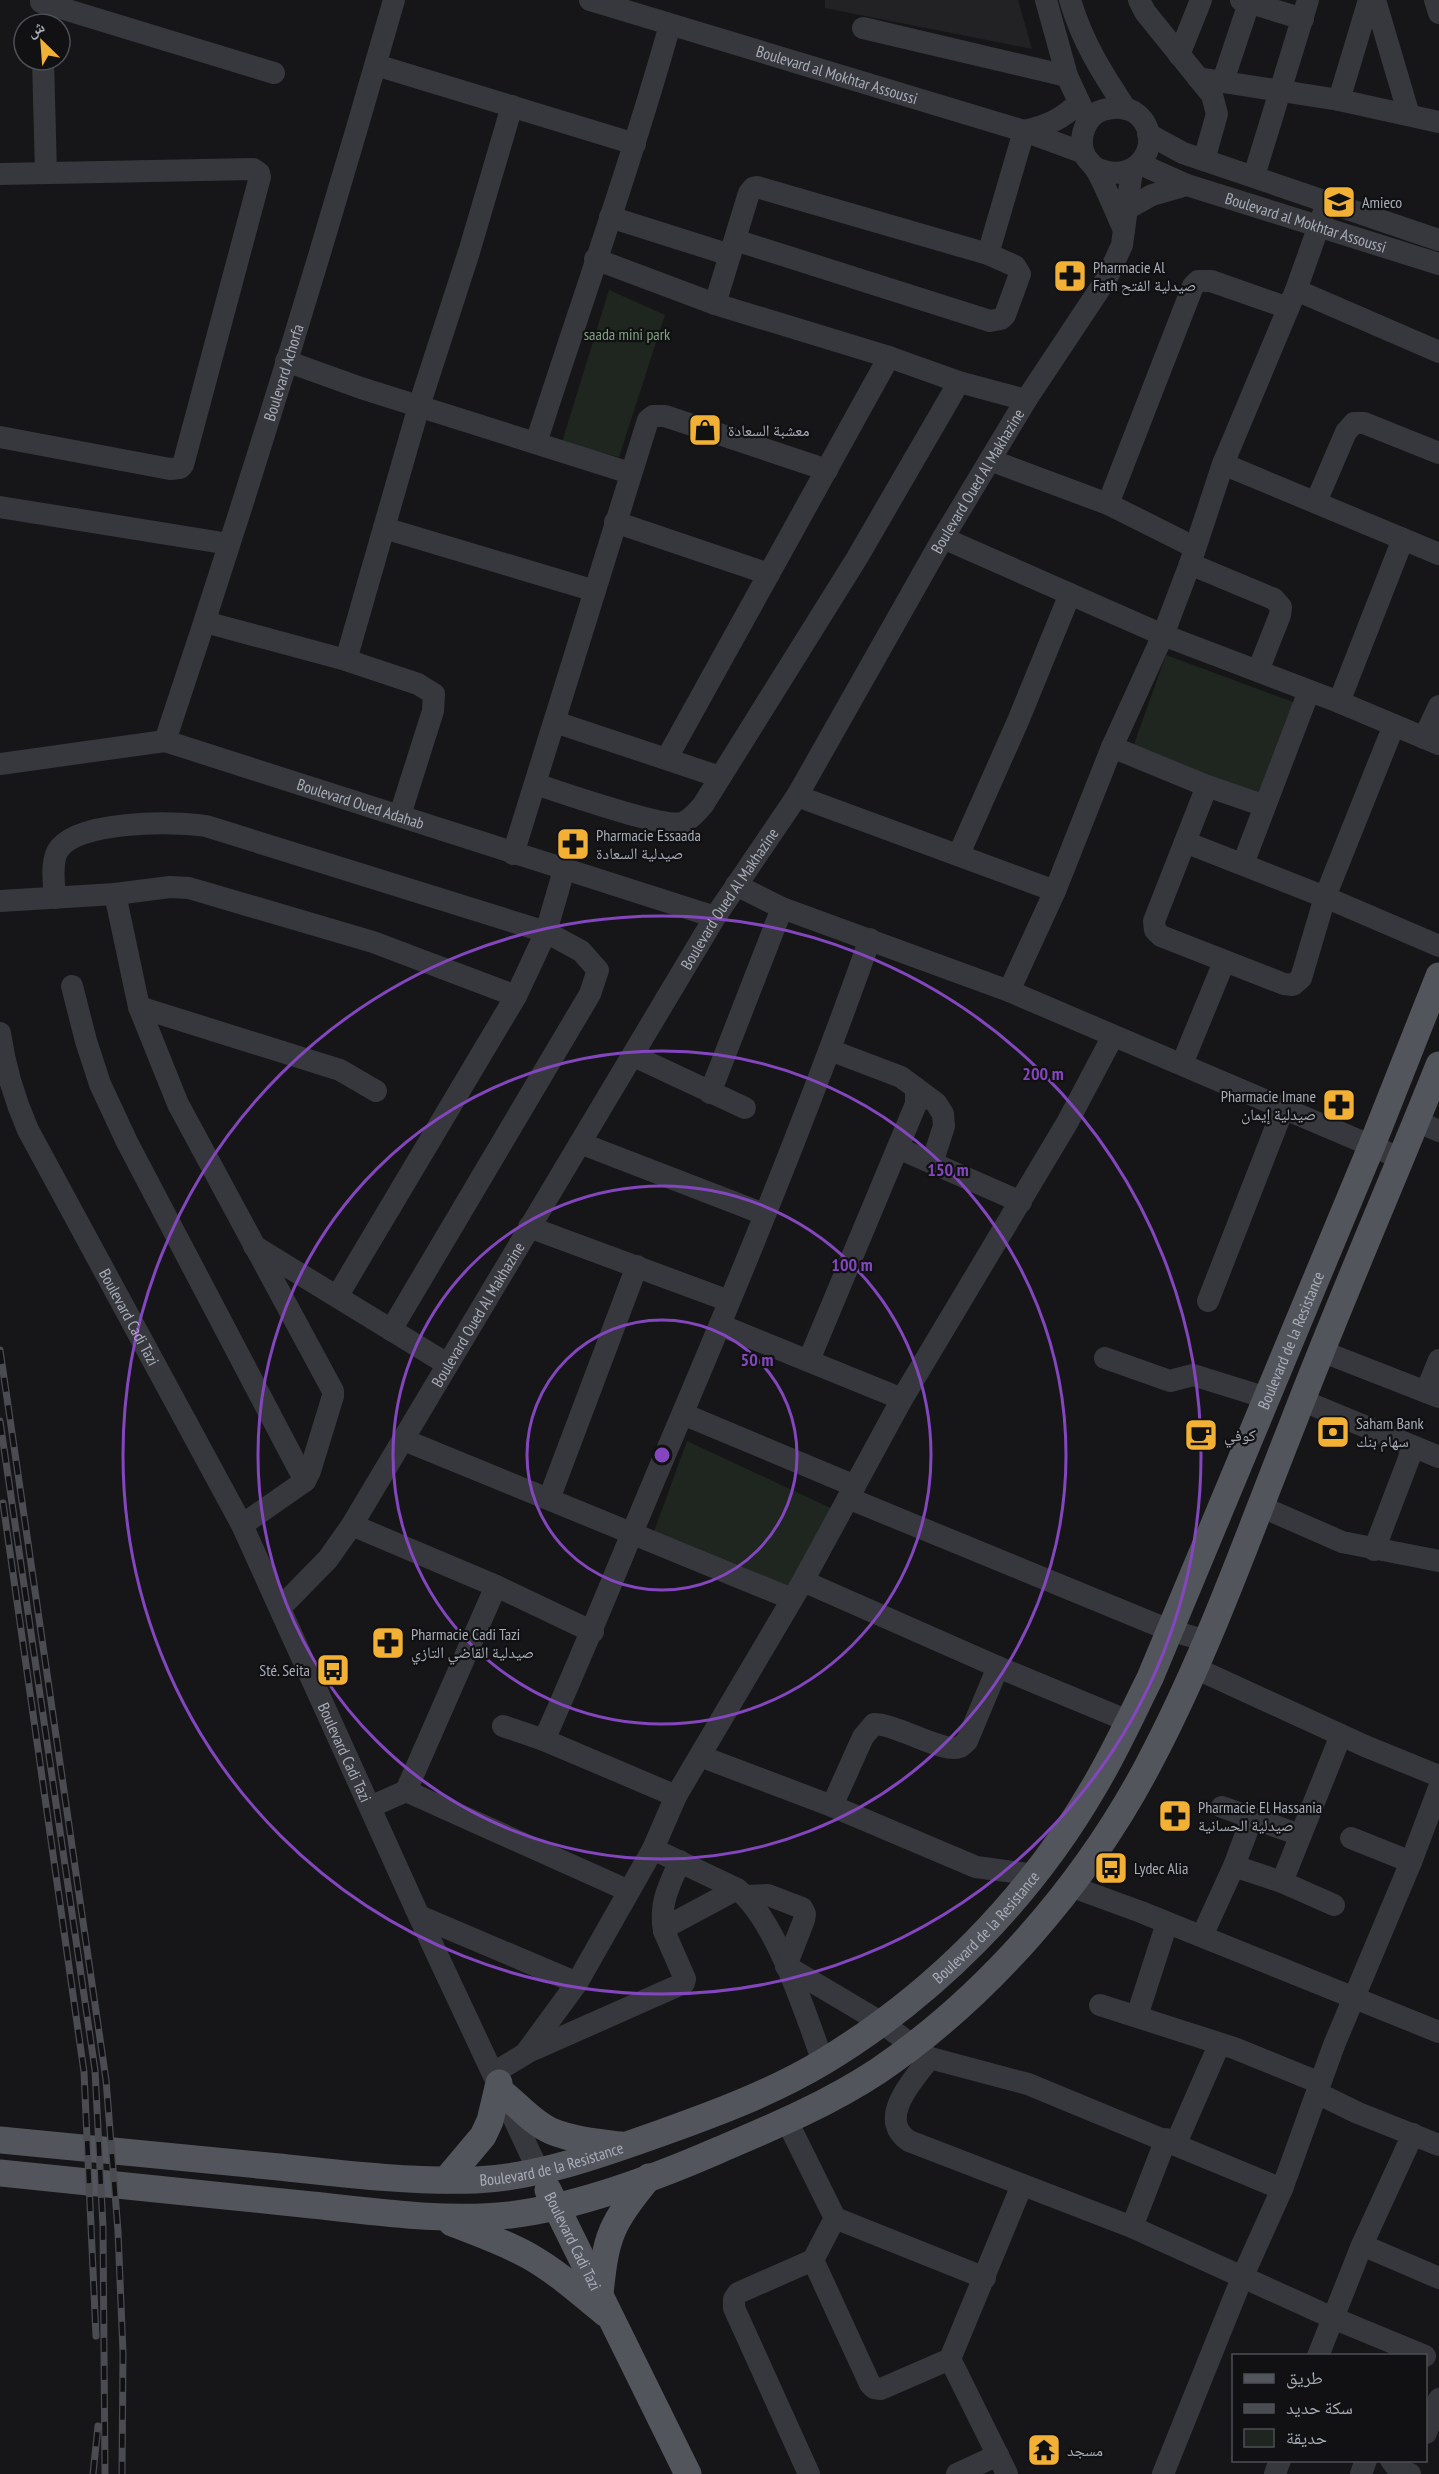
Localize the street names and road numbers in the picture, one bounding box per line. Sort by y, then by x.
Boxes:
street label: Boulevard al Mokhtar Assoussi [754,41,920,108]
street label: Boulevard al Mokhtar Assoussi [1223,188,1389,257]
street label: Boulevard Achorfa [259,322,308,424]
street label: Boulevard Oued Al Makhazine [926,405,1028,557]
street label: Boulevard Oued Adahab [295,774,427,833]
street label: Boulevard Oued Al Makhazine [676,824,783,973]
street label: Boulevard Oued Al Makhazine [427,1238,529,1390]
street label: Boulevard Cadi Tazi [95,1265,164,1369]
street label: Boulevard de la Resistance [1253,1269,1328,1412]
street label: Boulevard Cadi Tazi [314,1699,376,1805]
street label: Boulevard de la Resistance [928,1867,1044,1988]
street label: Boulevard de la Resistance [479,2137,626,2190]
street label: Boulevard Cadi Tazi [541,2189,606,2294]

